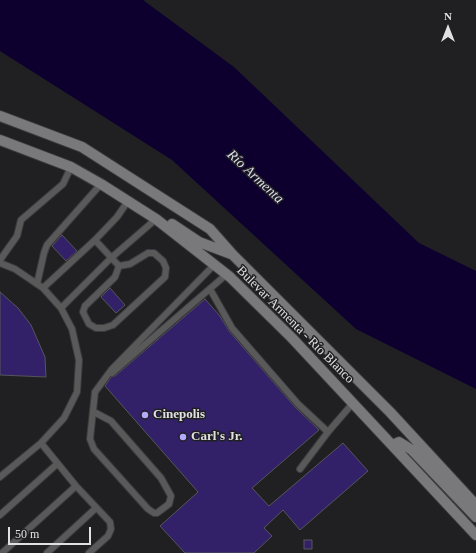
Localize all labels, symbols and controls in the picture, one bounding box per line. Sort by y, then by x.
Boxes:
north arrow [428,8,468,48]
text: N [444,10,452,22]
water label: Río Armenta [223,147,287,207]
street label: Bulevar Armenta - Río Blanco [233,263,357,387]
place label: Cinepolis [153,407,205,423]
marker: Cinepolis [140,410,150,420]
place label: Carl's Jr. [191,429,243,445]
marker: Carl's Jr. [178,432,188,442]
scale bar [10,519,93,545]
text: 50 m [15,527,39,541]

